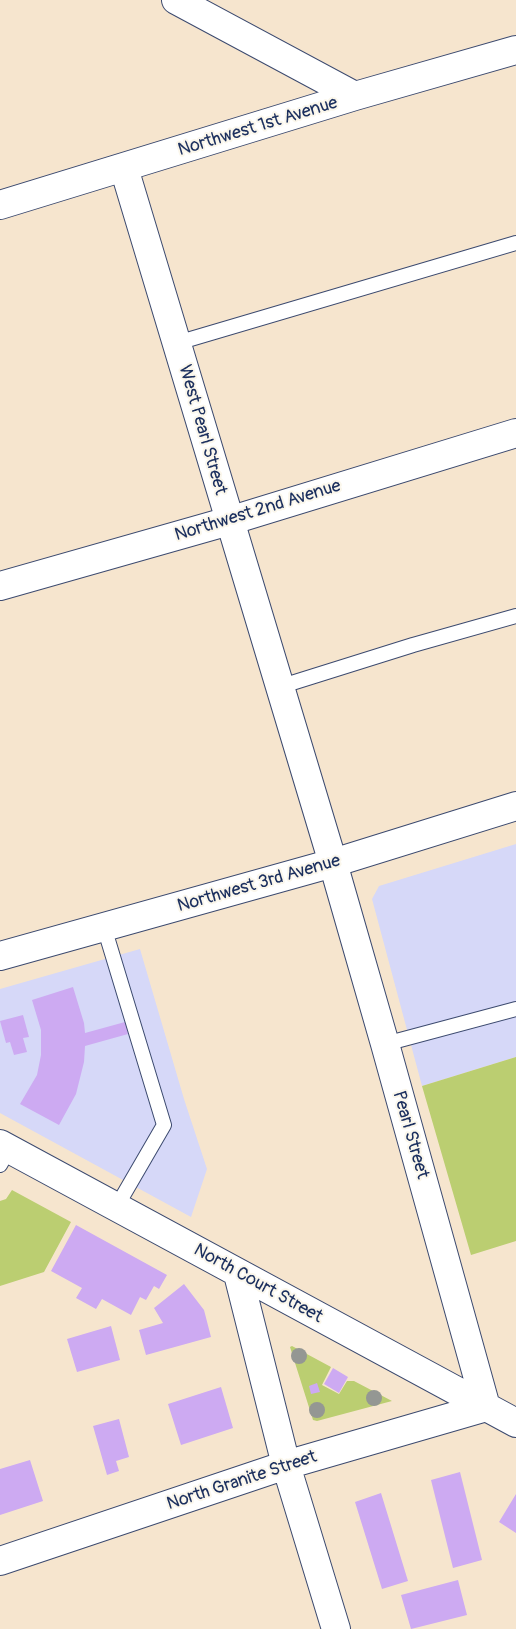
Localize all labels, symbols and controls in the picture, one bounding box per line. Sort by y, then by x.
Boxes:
street label: Northwest 1st Avenue [176,92,340,162]
street label: West Pearl Street [173,363,231,497]
street label: Northwest 2nd Avenue [172,475,344,547]
street label: Northwest 3rd Avenue [175,850,343,918]
street label: Pearl Street [387,1088,433,1182]
street label: North Court Street [190,1240,326,1328]
street label: North Granite Street [164,1447,320,1515]

